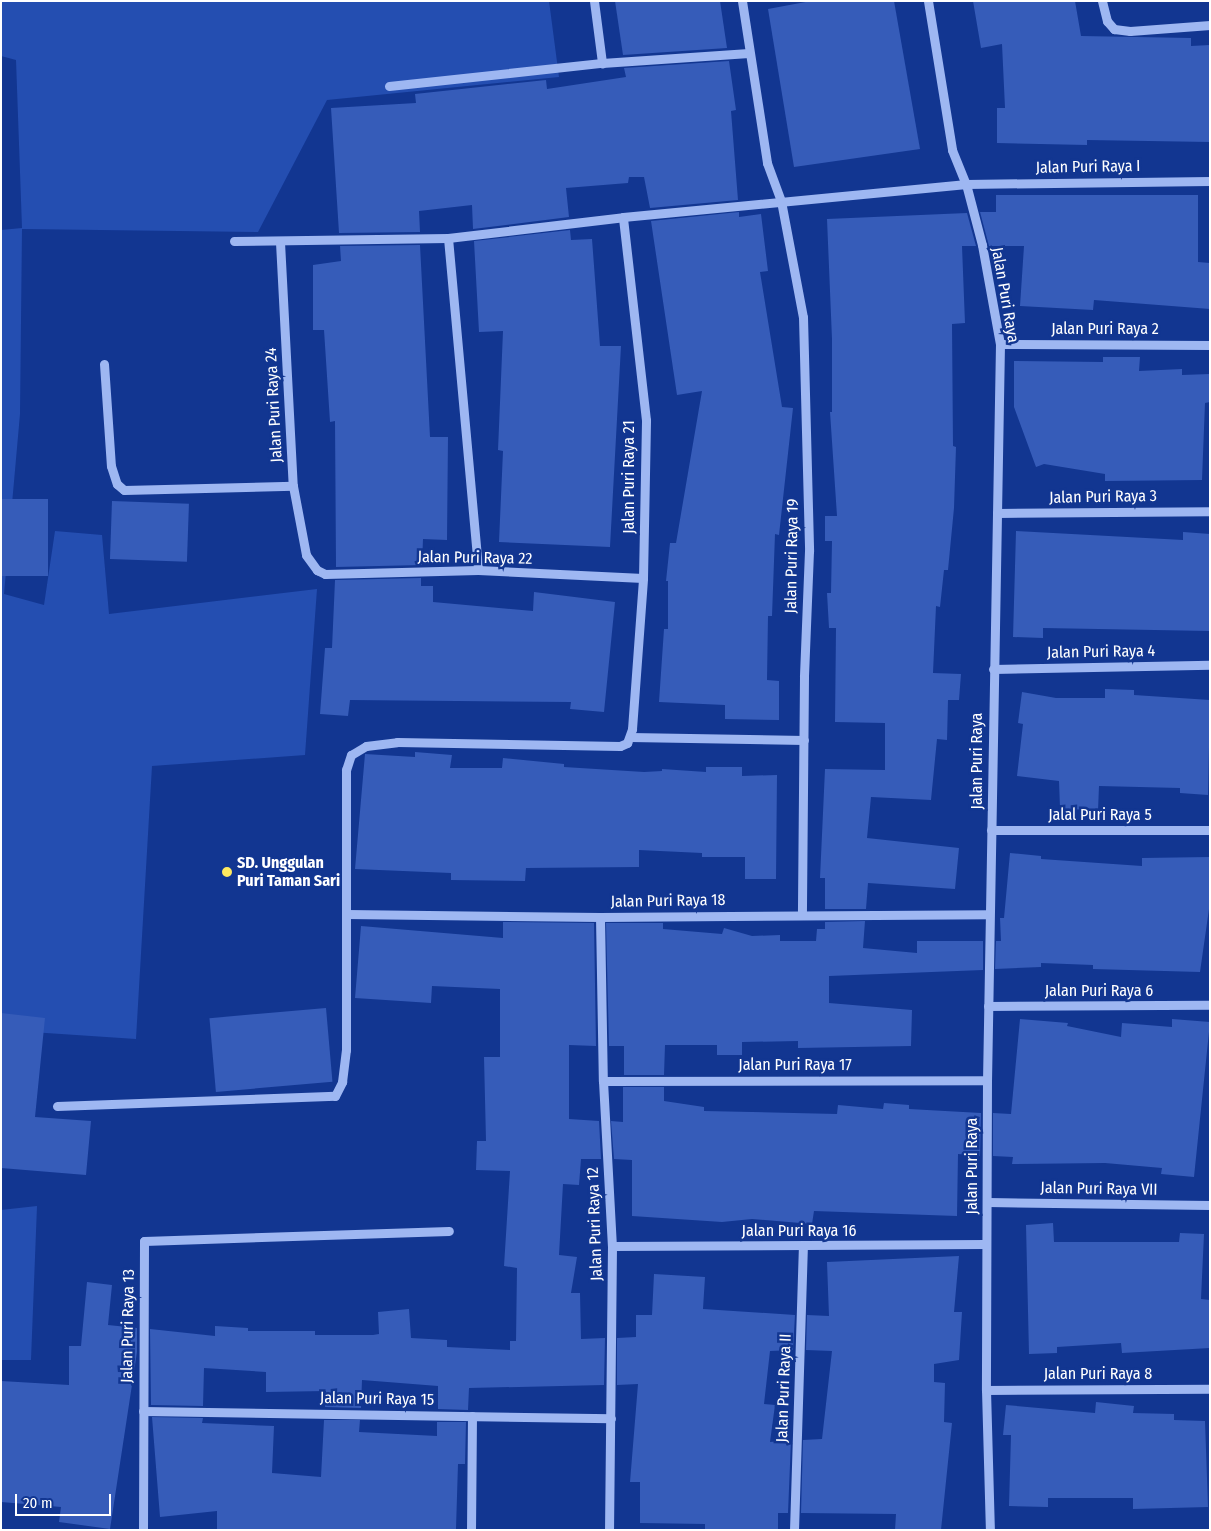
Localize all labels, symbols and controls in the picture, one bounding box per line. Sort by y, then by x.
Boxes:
street label: Jalan Puri Raya I [1035,156,1141,178]
street label: Jalan Puri Raya [987,246,1023,344]
street label: Jalan Puri Raya 2 [1051,319,1159,339]
street label: Jalan Puri Raya 24 [261,347,287,463]
street label: Jalan Puri Raya 21 [619,420,639,534]
street label: Jalan Puri Raya 3 [1049,486,1157,508]
street label: Jalan Puri Raya 19 [781,499,803,613]
street label: Jalan Puri Raya 22 [417,547,533,569]
street label: Jalan Puri Raya 4 [1047,641,1155,663]
street label: Jalan Puri Raya [967,713,987,809]
street label: Jalal Puri Raya 5 [1048,805,1152,825]
place label: SD. Unggulan Puri Taman Sari [237,853,340,891]
marker: SD. Unggulan Puri Taman Sari [221,866,233,878]
street label: Jalan Puri Raya 18 [610,890,726,912]
street label: Jalan Puri Raya 6 [1045,981,1153,1001]
street label: Jalan Puri Raya 17 [738,1055,852,1075]
street label: Jalan Puri Raya [962,1118,982,1214]
street label: Jalan Puri Raya 12 [583,1167,607,1281]
street label: Jalan Puri Raya VII [1040,1178,1158,1200]
street label: Jalan Puri Raya 16 [742,1221,856,1241]
street label: Jalan Puri Raya 13 [117,1269,139,1383]
street label: Jalan Puri Raya II [773,1333,795,1443]
street label: Jalan Puri Raya 8 [1044,1364,1152,1384]
street label: Jalan Puri Raya 15 [320,1388,434,1410]
scale bar [18,1484,114,1516]
text: 20 m [23,1494,53,1512]

